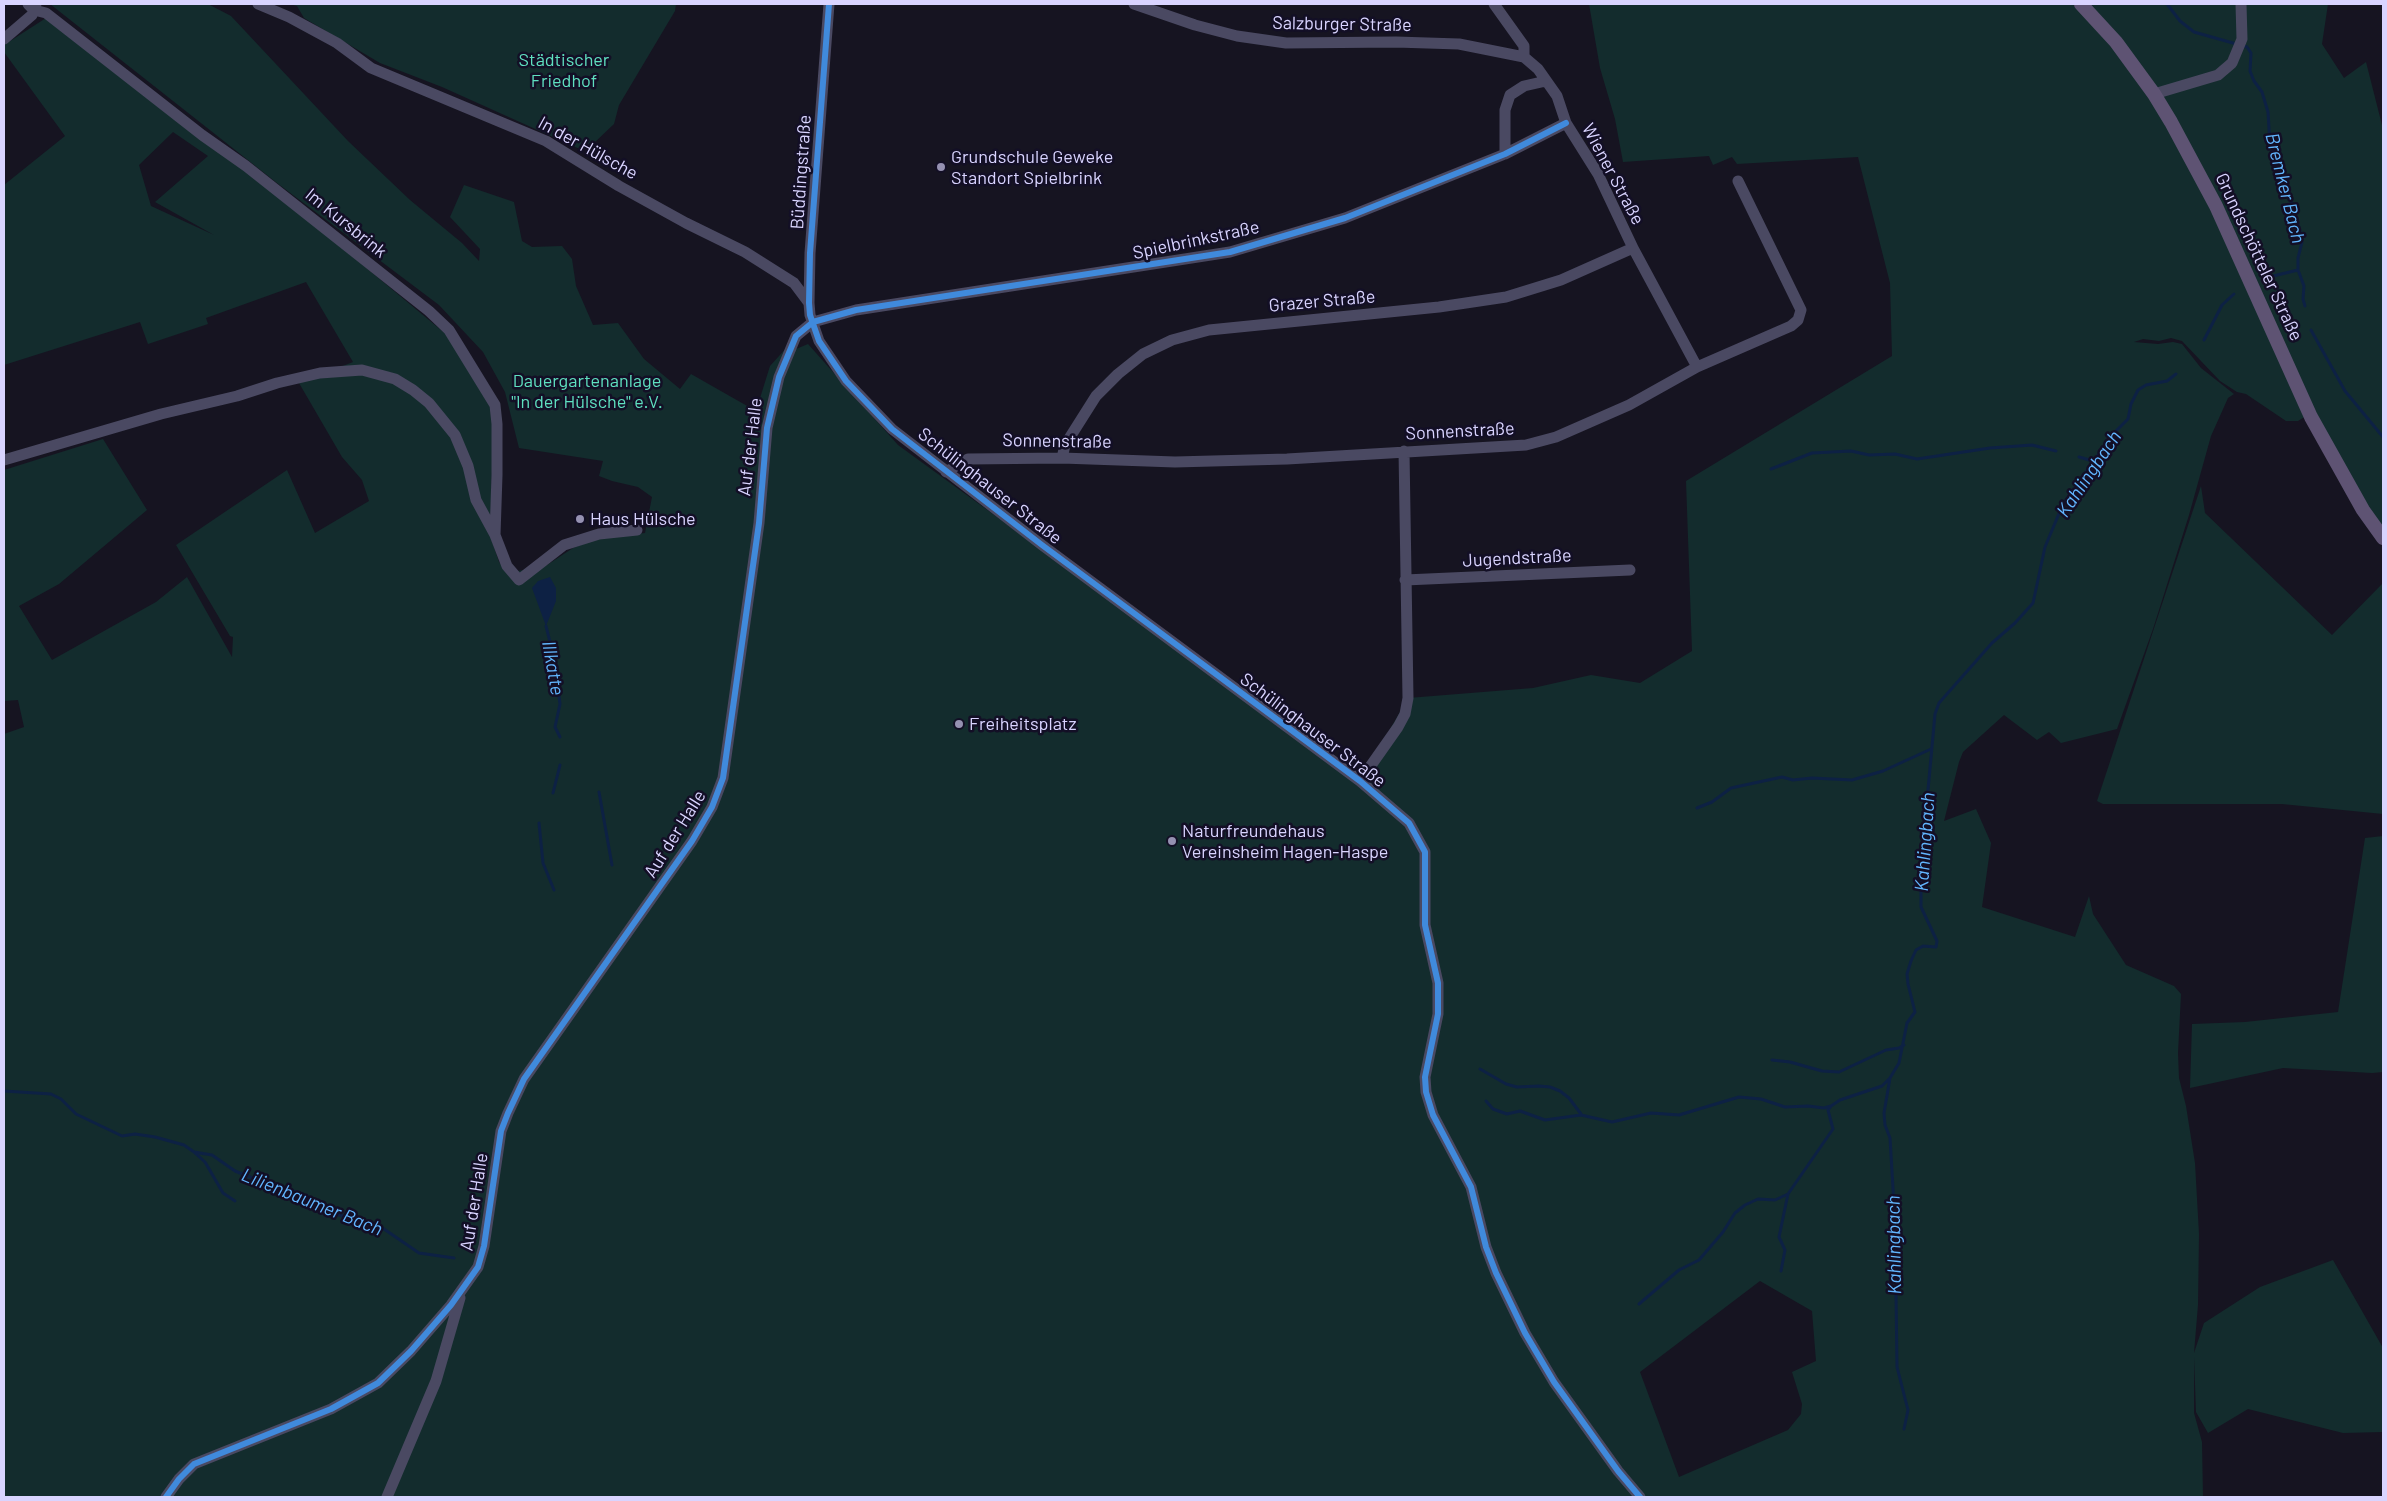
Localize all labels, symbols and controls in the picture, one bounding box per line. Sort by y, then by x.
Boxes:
street label: Salzburger Straße [1272,12,1412,36]
park label: Städtischer Friedhof [519,49,609,92]
street label: In der Hülsche [535,112,641,184]
street label: Büddingstraße [786,114,816,230]
street label: Wiener Straße [1577,120,1649,228]
water label: Bremker Bach [2260,130,2310,246]
place label: Grundschule Geweke Standort Spielbrink [951,146,1113,188]
marker: Grundschule Geweke Standort Spielbrink [935,161,947,173]
street label: Grundschötteler Straße [2211,170,2307,344]
street label: Im Kursbrink [301,184,391,262]
street label: Spielbrinkstraße [1131,216,1261,264]
street label: Grazer Straße [1268,286,1376,316]
park label: Dauergartenanlage "In der Hülsche" e.V. [511,370,663,412]
street label: Auf der Halle [733,397,767,497]
street label: Sonnenstraße [1405,417,1515,445]
street label: Schülinghauser Straße [914,423,1066,549]
water label: Kahlingbach [2052,426,2126,522]
street label: Sonnenstraße [1002,429,1112,453]
place label: Haus Hülsche [590,508,696,530]
marker: Haus Hülsche [574,513,586,525]
street label: Jugendstraße [1462,544,1572,572]
water label: Illkatte [537,639,569,697]
street label: Schülinghauser Straße [1236,668,1390,792]
place label: Freiheitsplatz [969,713,1076,735]
marker: Freiheitsplatz [953,718,965,730]
street label: Auf der Halle [640,786,710,882]
water label: Kahlingbach [1910,792,1940,892]
place label: Naturfreundehaus Vereinsheim Hagen-Haspe [1182,820,1388,862]
marker: Naturfreundehaus Vereinsheim Hagen-Haspe [1166,835,1178,847]
street label: Auf der Halle [456,1151,492,1253]
water label: Lilienbaumer Bach [238,1163,386,1241]
water label: Kahlingbach [1882,1195,1906,1295]

